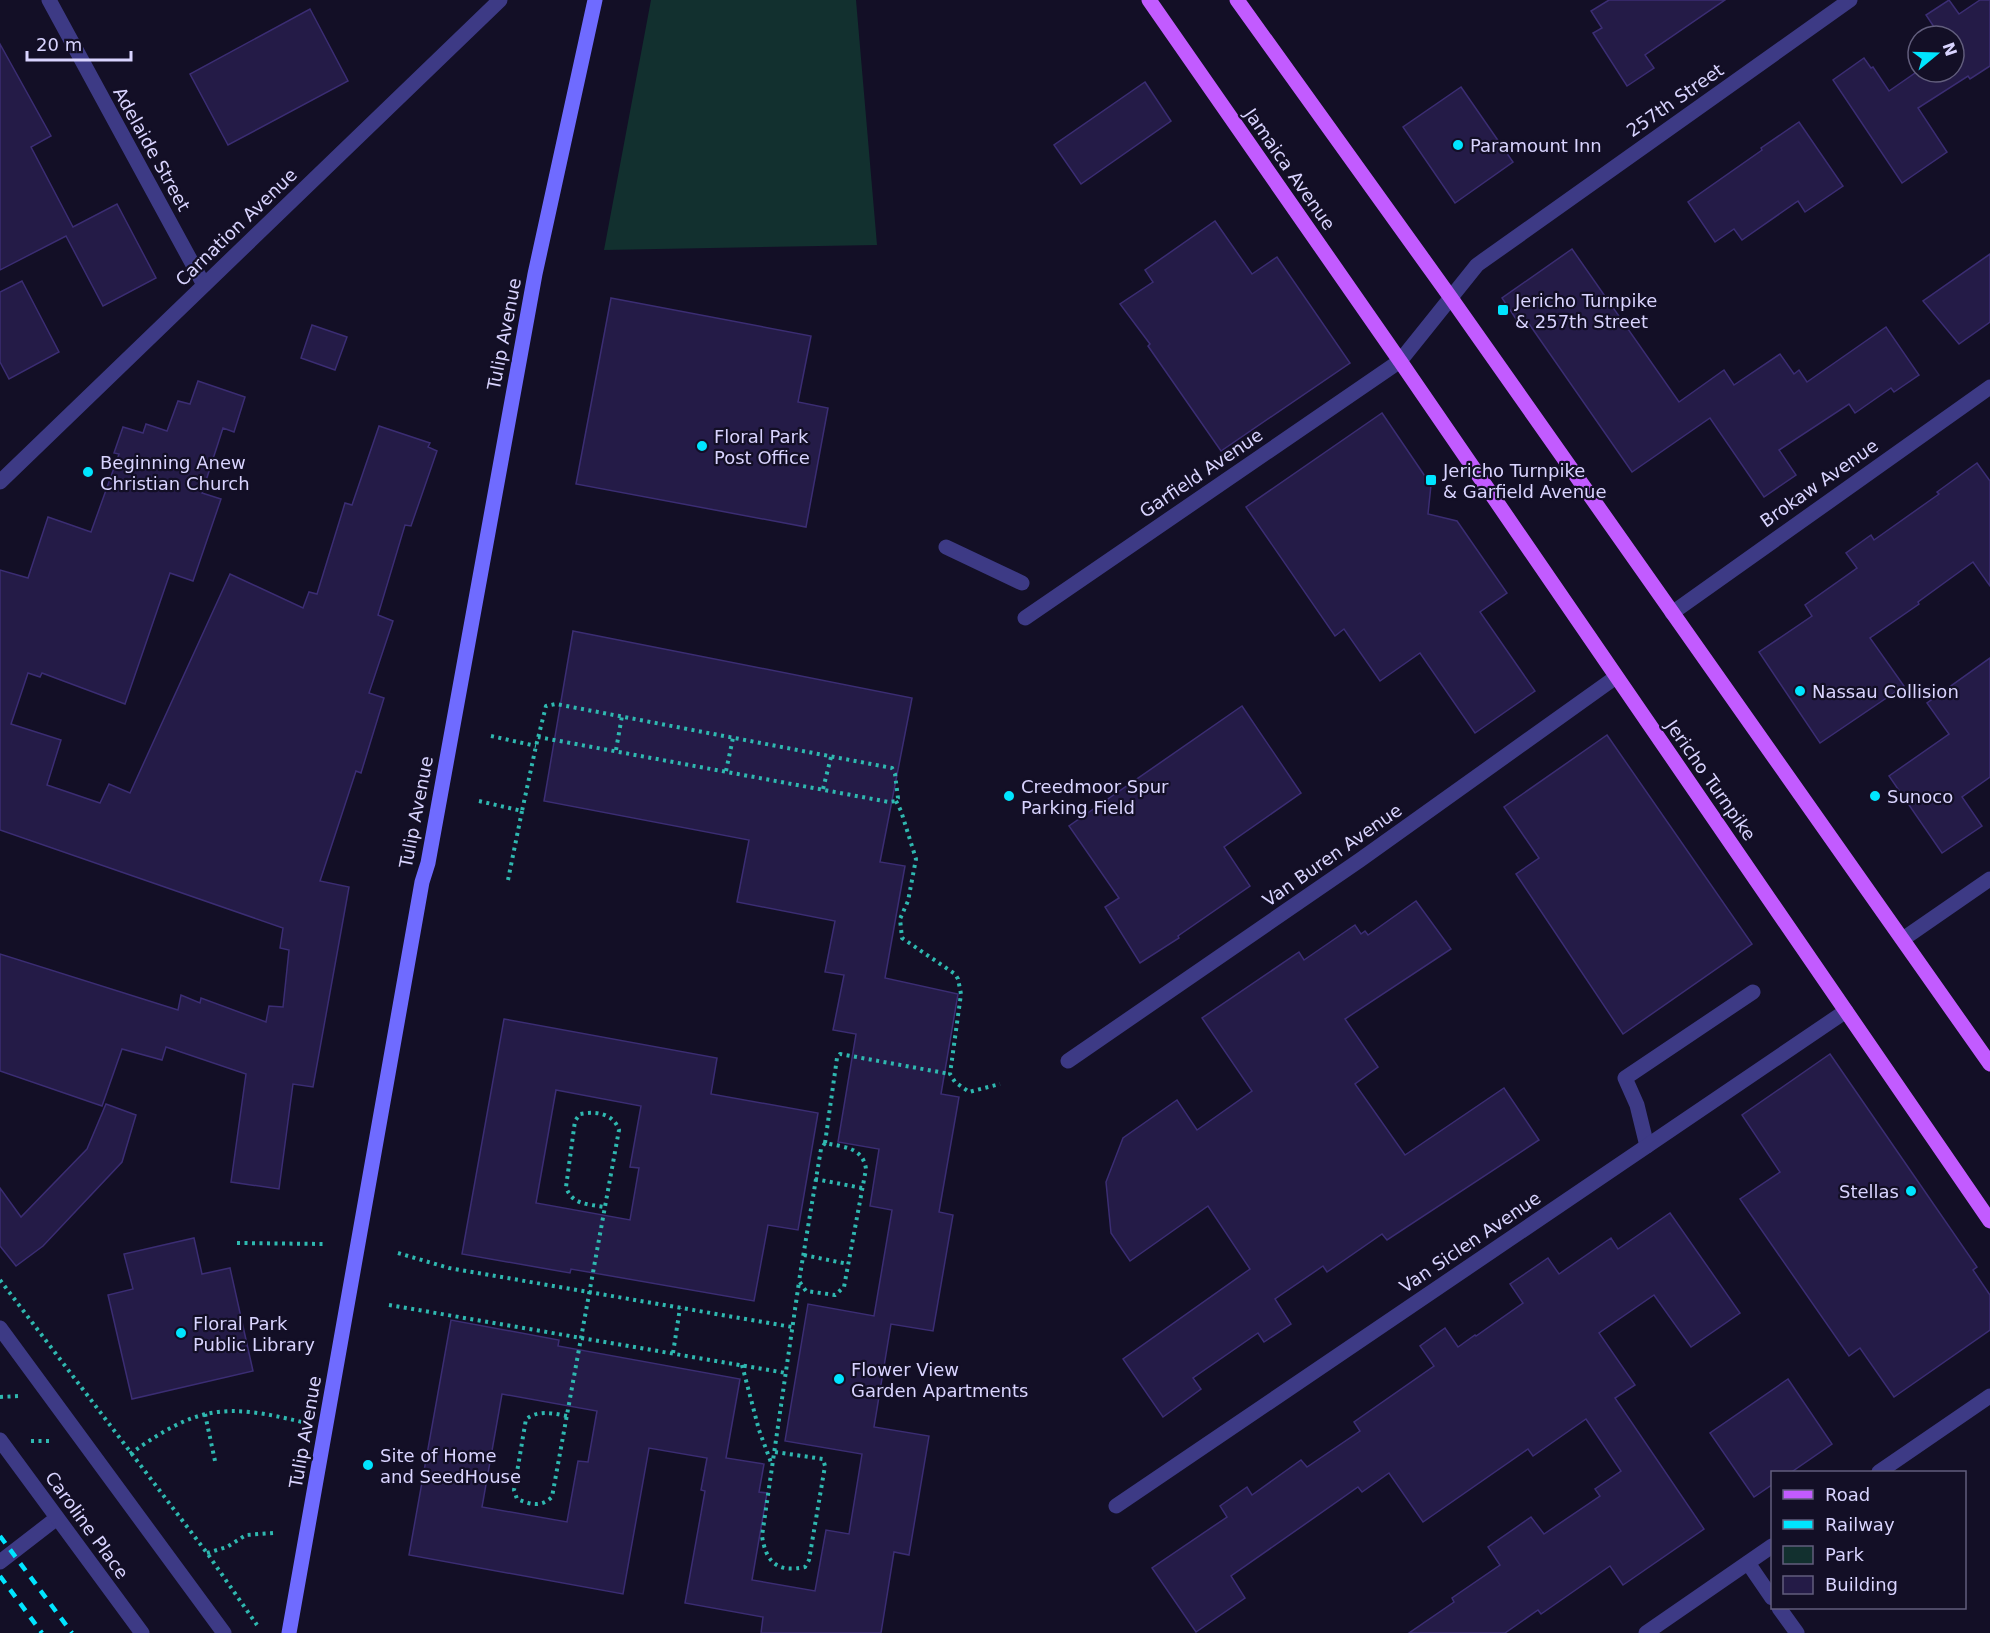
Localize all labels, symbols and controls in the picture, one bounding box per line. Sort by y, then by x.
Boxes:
scale bar [27,24,130,62]
north arrow [1906,24,1966,84]
text: 20 m [36,34,82,55]
text: N [1939,40,1961,59]
street label: 257th Street [1623,59,1727,141]
street label: Adelaide Street [109,83,195,215]
street label: Jamaica Avenue [1240,103,1340,234]
place label: Paramount Inn [1470,135,1602,156]
marker: Paramount Inn [1451,138,1465,152]
street label: Carnation Avenue [171,164,301,290]
street label: Tulip Avenue [483,276,525,393]
place label: Jericho Turnpike & 257th Street [1514,290,1657,332]
marker: Jericho Turnpike & 257th Street [1496,303,1510,317]
street label: Garfield Avenue [1136,424,1266,522]
place label: Floral Park Post Office [714,426,810,468]
street label: Brokaw Avenue [1756,435,1882,531]
marker: Floral Park Post Office [695,439,709,453]
place label: Beginning Anew Christian Church [100,452,250,494]
place label: Jericho Turnpike & Garfield Avenue [1442,460,1607,502]
marker: Beginning Anew Christian Church [81,465,95,479]
marker: Jericho Turnpike & Garfield Avenue [1424,473,1438,487]
place label: Nassau Collision [1812,681,1959,702]
marker: Nassau Collision [1793,684,1807,698]
street label: Jericho Turnpike [1661,715,1760,844]
street label: Tulip Avenue [395,754,437,871]
place label: Creedmoor Spur Parking Field [1021,776,1169,818]
place label: Sunoco [1887,786,1953,807]
marker: Creedmoor Spur Parking Field [1002,789,1016,803]
marker: Sunoco [1868,789,1882,803]
street label: Van Buren Avenue [1258,799,1406,911]
place label: Stellas [1839,1181,1899,1202]
marker: Stellas [1904,1184,1918,1198]
street label: Van Siclen Avenue [1396,1187,1544,1297]
place label: Floral Park Public Library [193,1313,315,1355]
marker: Floral Park Public Library [174,1326,188,1340]
place label: Flower View Garden Apartments [851,1359,1028,1401]
marker: Flower View Garden Apartments [832,1372,846,1386]
street label: Tulip Avenue [285,1374,325,1491]
place label: Site of Home and SeedHouse [380,1445,521,1487]
marker: Site of Home and SeedHouse [361,1458,375,1472]
street label: Caroline Place [41,1467,133,1583]
legend [1771,1471,1966,1609]
text: Road [1825,1484,1870,1505]
text: Railway [1825,1514,1895,1535]
text: Park [1825,1544,1864,1565]
text: Building [1825,1574,1898,1595]

